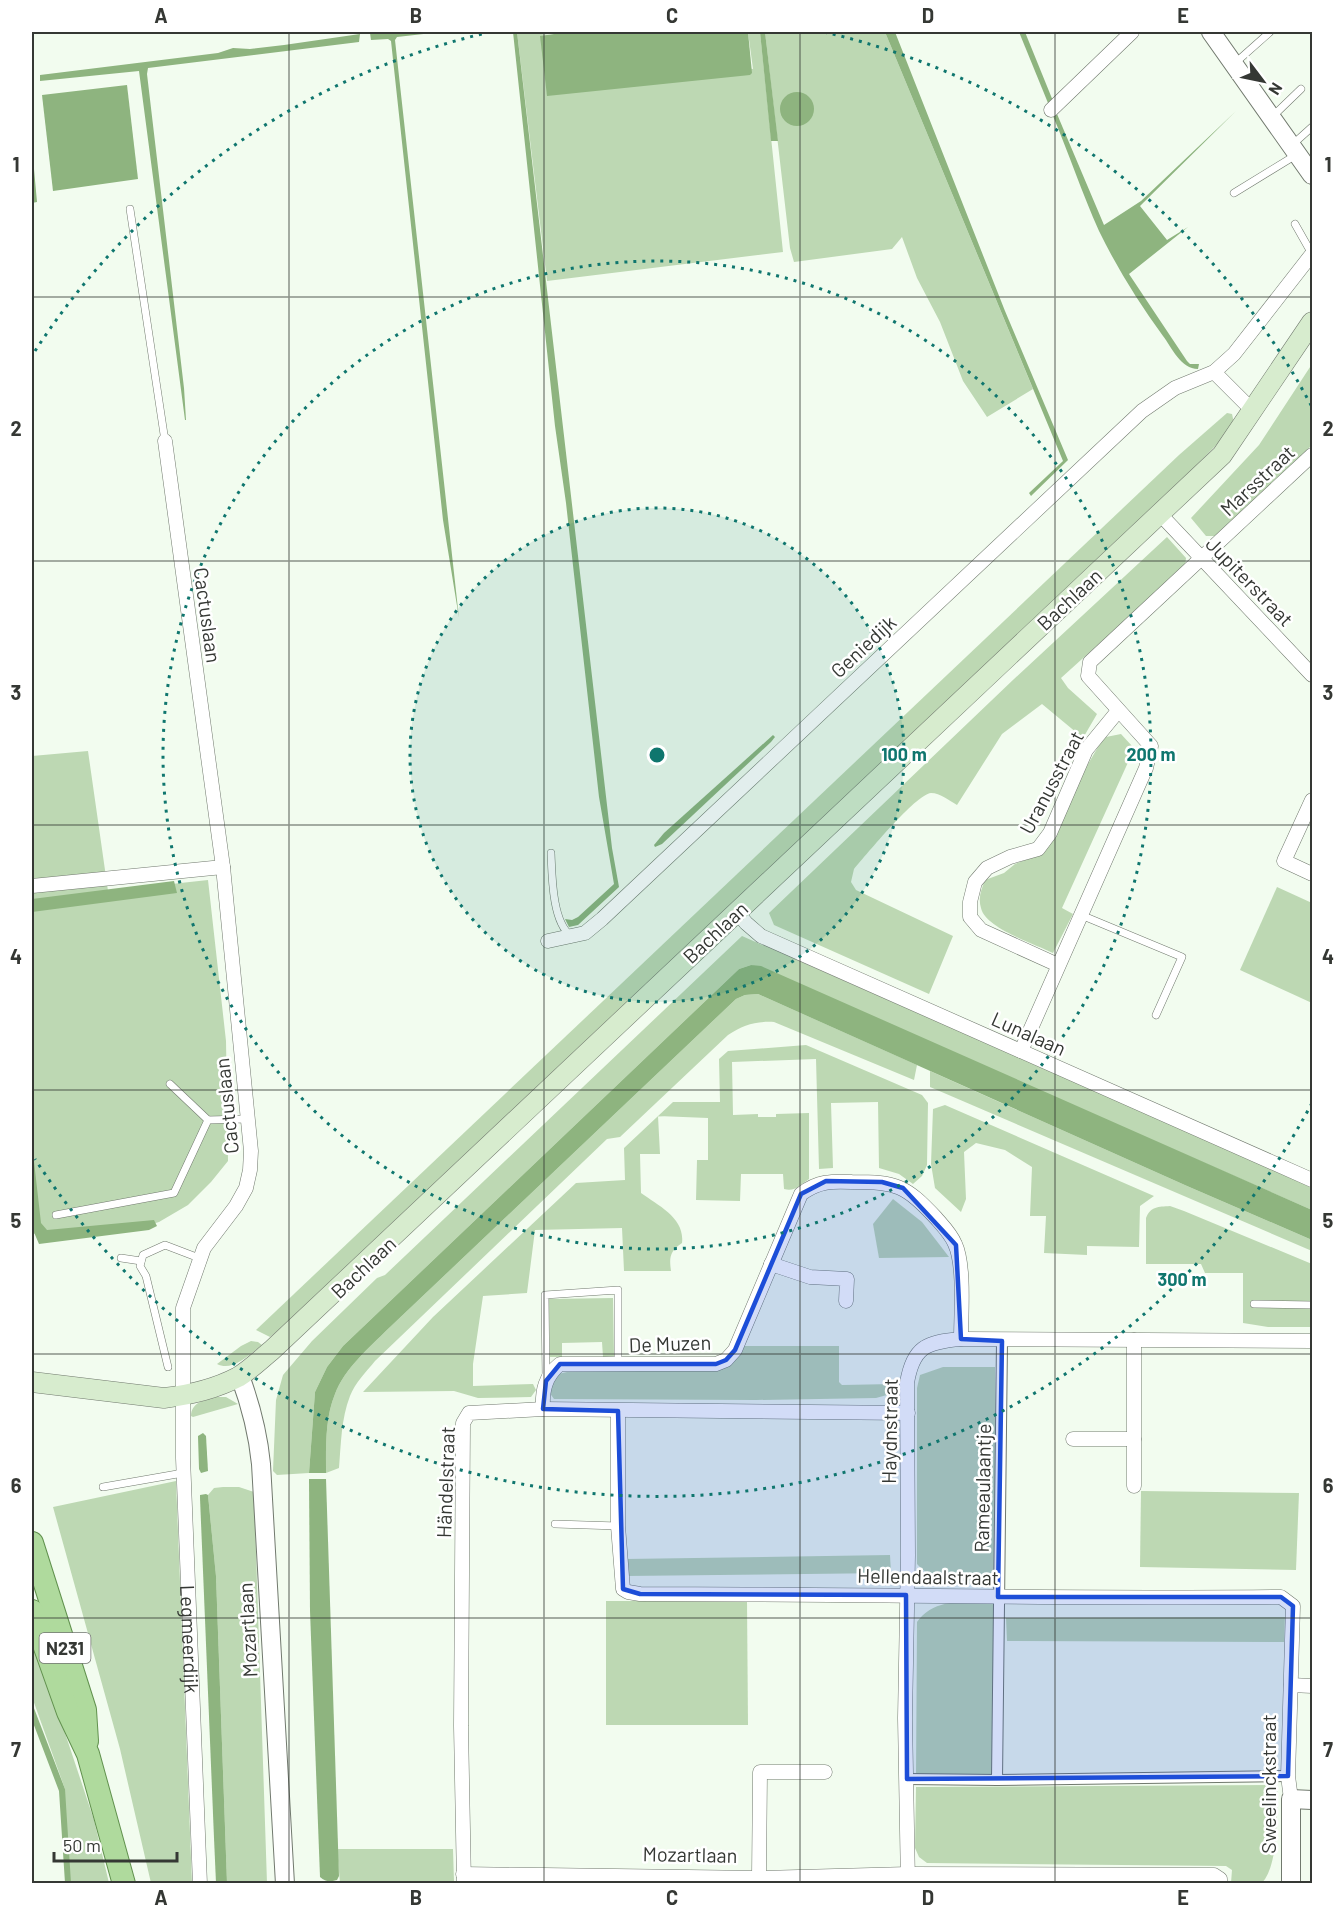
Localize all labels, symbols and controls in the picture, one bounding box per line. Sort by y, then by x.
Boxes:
text: A [154,3,168,27]
text: B [410,3,422,27]
text: C [666,3,678,27]
text: D [922,3,934,27]
text: E [1177,3,1189,27]
north arrow [1233,51,1293,111]
text: N [1265,80,1287,99]
text: 1 [12,152,20,176]
text: 1 [1324,152,1332,176]
text: 2 [10,416,22,440]
text: 2 [1322,416,1334,440]
street label: Marsstraat [1215,440,1299,520]
street label: Jupiterstraat [1201,531,1299,631]
street label: Bachlaan [1032,563,1106,635]
street label: Cactuslaan [189,566,227,664]
street label: Geniedijk [825,610,901,682]
text: 3 [11,680,21,704]
text: 3 [1323,680,1333,704]
street label: Uranusstraat [1014,726,1088,838]
text: 100 m [881,743,927,765]
text: 200 m [1126,743,1176,765]
centre of rings [647,745,667,765]
street label: Bachlaan [678,896,752,968]
text: 4 [10,944,22,968]
text: 4 [1322,944,1334,968]
street label: Lunalaan [988,1006,1070,1060]
street label: Cactuslaan [209,1057,243,1155]
text: 5 [11,1208,22,1232]
text: 5 [1323,1208,1334,1232]
street label: Bachlaan [326,1231,400,1303]
text: 300 m [1158,1268,1206,1290]
street label: De Muzen [628,1330,712,1356]
street label: Haydnstraat [876,1378,902,1484]
street label: Rameaulaantje [969,1423,995,1553]
street label: Händelstraat [431,1426,459,1538]
text: 6 [11,1473,22,1497]
text: 6 [1323,1473,1334,1497]
street label: Hellendaalstraat [857,1563,999,1589]
street label: Mozartlaan [233,1582,261,1678]
street label: Legmeerdijk [176,1584,204,1694]
road number: N231 [40,1633,90,1663]
street label: Sweelinckstraat [1256,1714,1280,1854]
text: 7 [11,1737,21,1761]
text: 7 [1323,1737,1333,1761]
scale bar [54,1825,177,1863]
text: 50 m [63,1834,101,1856]
street label: Mozartlaan [642,1841,738,1867]
text: A [154,1885,168,1909]
text: B [410,1885,422,1909]
text: C [666,1885,678,1909]
text: D [922,1885,934,1909]
text: E [1177,1885,1189,1909]

